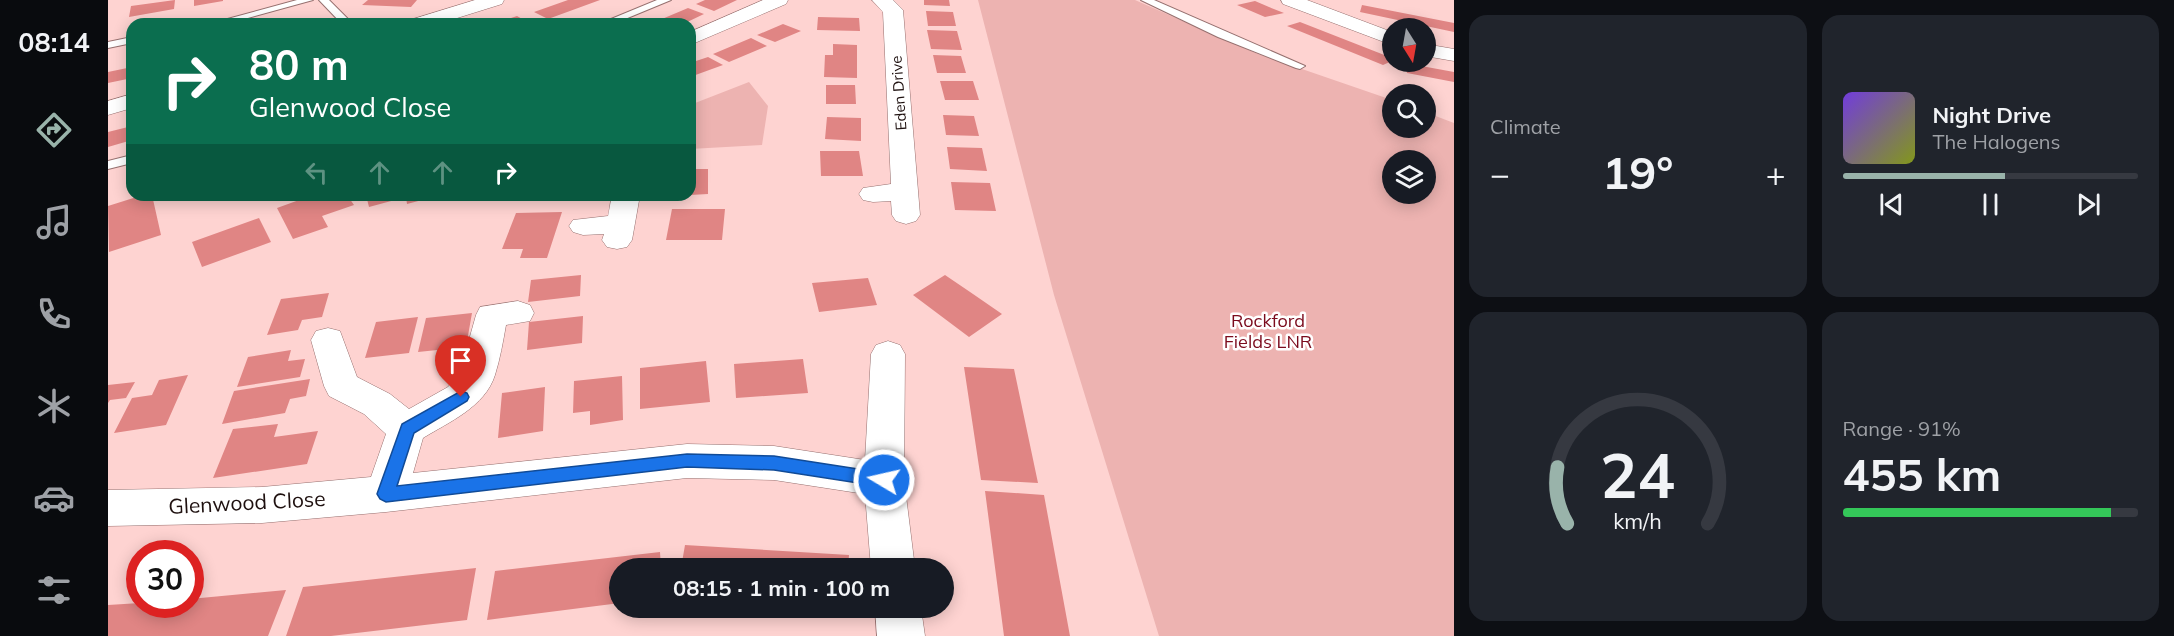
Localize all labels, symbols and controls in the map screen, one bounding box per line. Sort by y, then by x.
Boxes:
north arrow [1382,18,1436,72]
map controls [1382,18,1436,204]
text: 08:14 [18,25,90,59]
text: 80 m [249,38,349,91]
icon: right [150,42,228,120]
street label: Eden Drive [886,55,911,131]
button: search [1382,84,1436,138]
text: Glenwood Close [249,90,451,124]
text: Night Drive [1933,101,2051,129]
icon: directions [33,109,75,151]
text: Climate [1490,114,1561,139]
text: The Halogens [1933,129,2060,154]
text: 19° [1602,144,1673,200]
button: layers [1382,150,1436,204]
text: − [1490,153,1510,194]
text: + [1766,153,1786,194]
icon: left [300,156,333,189]
icon: ahead [363,156,396,189]
icon: ahead [426,156,459,189]
icon: right [489,156,522,189]
icon: previous [1875,188,1908,221]
icon: pause [1974,188,2007,221]
icon: next [2072,188,2105,221]
icon: music [33,201,75,243]
icon: phone [33,293,75,335]
park label: Rockford Fields LNR [1224,309,1312,353]
pin [435,335,486,397]
icon: arrive [444,344,477,377]
icon: climate [33,385,75,427]
text: Range · 91% [1843,416,1961,441]
text: 24 [1600,435,1675,514]
text: 455 km [1843,446,2001,502]
position arrow [852,448,916,512]
icon: car [33,477,75,519]
street label: Glenwood Close [168,485,326,519]
text: km/h [1613,507,1662,534]
speed limit sign: 30 [126,540,204,618]
icon: filters [33,569,75,611]
text: 08:15 · 1 min · 100 m [673,574,890,602]

